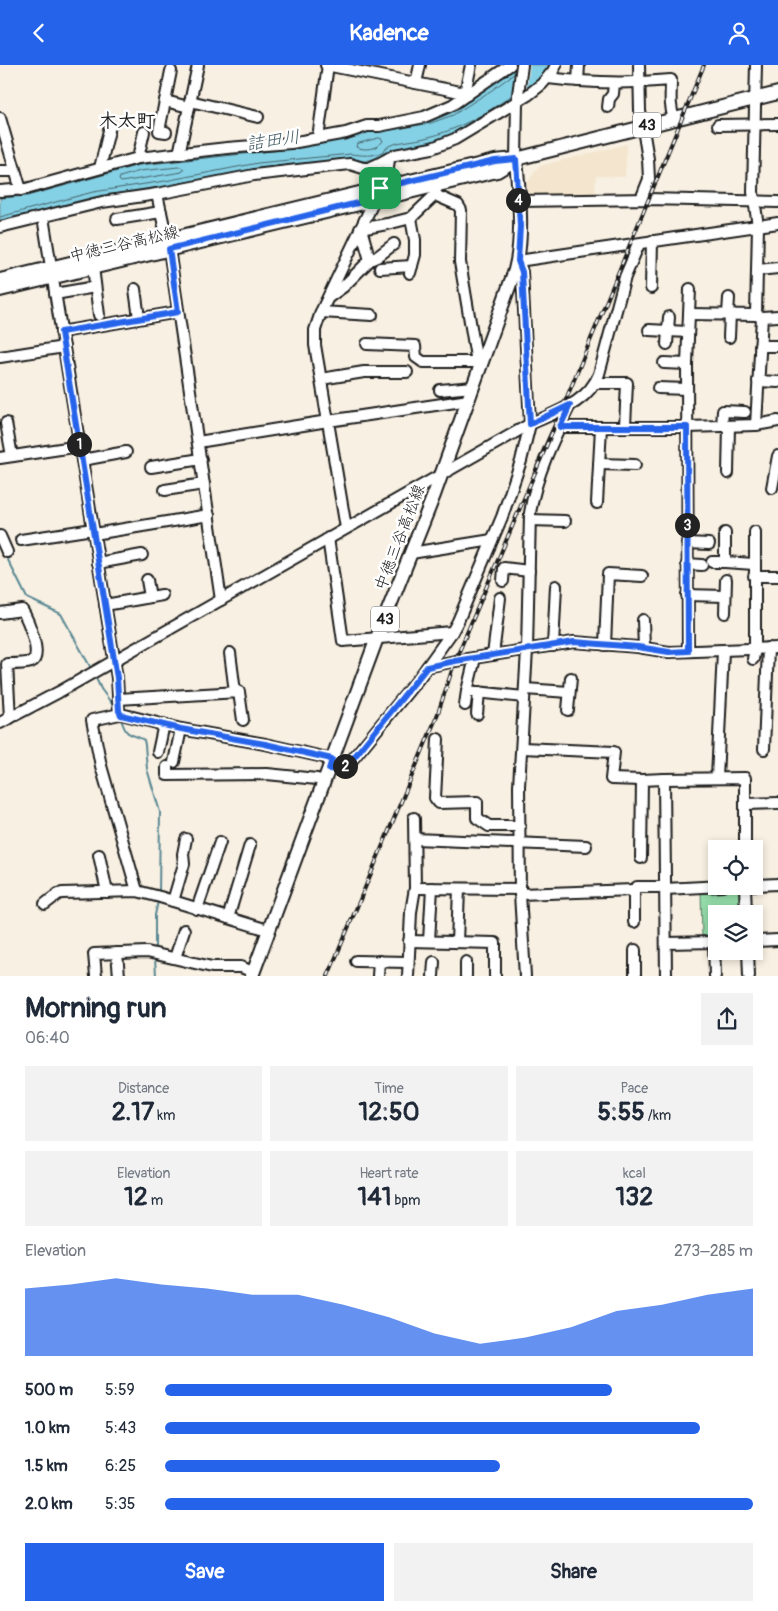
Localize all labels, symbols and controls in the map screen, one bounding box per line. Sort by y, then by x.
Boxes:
icon: back [25,19,53,47]
text: Kadence [349,19,429,47]
icon: person [725,19,753,47]
district label: 木太町 [98,109,156,133]
road number: 43 [633,113,661,137]
water label: 詰田川 [245,125,301,156]
pin [359,167,401,209]
icon: arrive [366,174,394,202]
pin: 4 [506,187,530,213]
text: 4 [514,192,523,209]
street label: 中徳三谷高松線 [67,222,181,266]
pin: 1 [66,431,92,457]
text: 1 [77,436,82,453]
street label: 中徳三谷高松線 [371,481,429,593]
pin: 3 [674,513,700,537]
text: 3 [684,517,691,534]
road number: 43 [371,607,399,631]
pin: 2 [332,753,358,779]
text: 2 [342,758,349,775]
map controls [708,840,763,960]
button: locate [708,840,763,895]
button: layers [708,905,763,960]
text: Morning run [25,991,167,1026]
button: share [701,993,753,1045]
text: 06:40 [25,1028,70,1048]
text: Distance [118,1080,169,1097]
text: Time [374,1080,404,1097]
text: Pace [620,1080,648,1097]
text: 2.17 [112,1097,154,1128]
text: 12:50 [358,1097,420,1128]
text: 5:55 [597,1097,645,1128]
text: km [154,1107,176,1124]
text: /km [645,1107,671,1124]
text: Elevation [117,1165,170,1182]
text: Heart rate [359,1165,419,1182]
text: kcal [623,1165,646,1182]
text: 12 [124,1182,148,1213]
text: 141 [357,1182,392,1213]
text: 132 [615,1182,653,1213]
text: m [148,1192,163,1209]
text: bpm [392,1192,421,1209]
text: Elevation [25,1241,86,1261]
text: 273–285 m [674,1241,753,1261]
text: 500 m [25,1380,73,1400]
text: 5:59 [105,1380,135,1400]
text: 1.0 km [25,1418,70,1438]
text: 5:43 [105,1418,136,1438]
text: 1.5 km [25,1456,68,1476]
text: 6:25 [105,1456,136,1476]
text: 2.0 km [25,1494,73,1514]
text: 5:35 [105,1494,136,1514]
button: Save [25,1543,384,1601]
button: Share [394,1543,753,1601]

